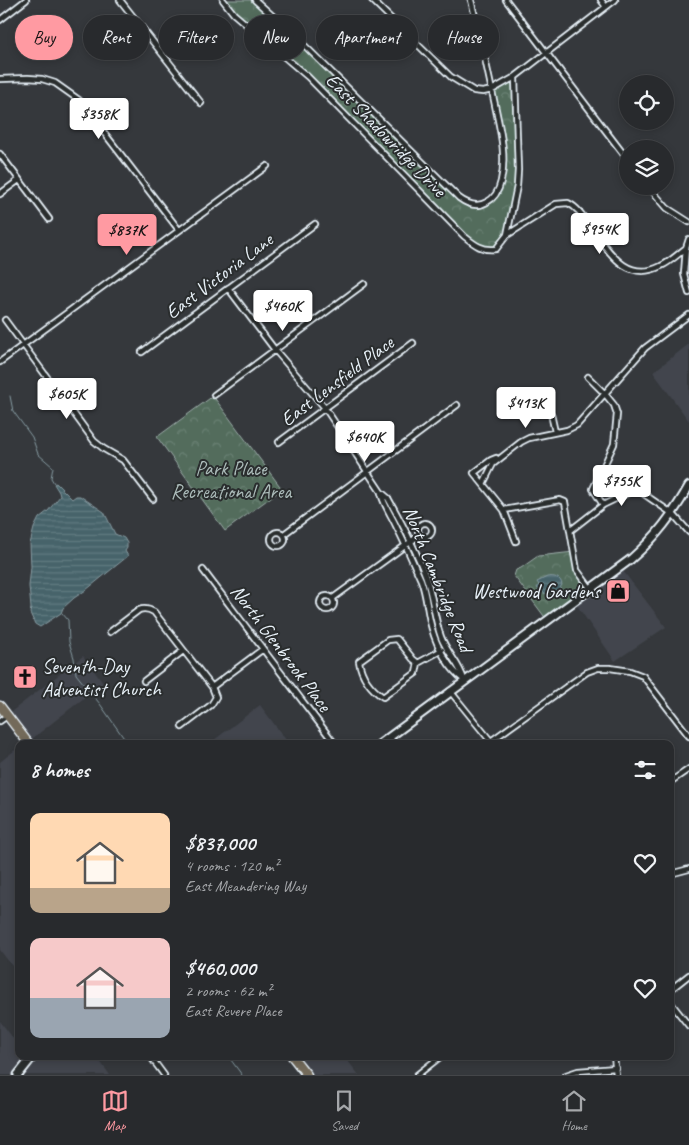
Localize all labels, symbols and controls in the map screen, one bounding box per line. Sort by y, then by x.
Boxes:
chip: Buy [15,15,73,60]
chip: Rent [83,15,149,60]
chip: Filters [159,15,234,60]
chip: New [244,15,306,60]
chip: Apartment [316,15,418,60]
chip: House [428,15,499,60]
street label: East Shadowridge Drive [321,68,452,203]
map controls [619,75,674,195]
button: locate [619,75,674,130]
pin: $358K [64,98,134,140]
text: $358K [81,104,117,124]
button: layers [619,140,674,195]
pin: $954K [565,212,635,255]
pin: $837K [92,214,162,256]
text: $954K [582,219,618,239]
text: $837K [109,220,145,240]
street label: East Victoria Lane [160,227,279,325]
pin: $460K [248,290,318,332]
text: $460K [264,296,302,316]
street label: East Lensfield Place [275,329,400,432]
pin: $605K [32,378,102,420]
text: $605K [48,384,86,404]
pin: $413K [491,386,561,429]
text: $413K [508,393,544,413]
pin: $640K [330,420,400,463]
text: $640K [346,427,384,447]
park label: Park Place Recreational Area [171,456,293,504]
pin: $755K [587,464,657,507]
text: $755K [604,471,640,491]
street label: North Cambridge Road [397,502,480,659]
shop icon: Westwood Gardens [605,578,631,604]
street label: North Glenbrook Place [225,579,338,718]
place label: Westwood Gardens [472,579,602,604]
place label: Seventh-Day Adventist Church [42,654,162,702]
church icon: Seventh-Day Adventist Church [12,664,38,690]
icon: filters [631,756,659,784]
text: 8 homes [30,757,89,783]
text: $837,000 [185,830,255,856]
icon: home [70,833,130,893]
icon: heart [631,849,659,877]
text: 4 rooms · 120 m² [185,856,279,876]
text: East Meandering Way [185,876,306,896]
text: $460,000 [185,955,256,981]
icon: home [70,958,130,1018]
icon: heart [631,974,659,1002]
text: 2 rooms · 62 m² [185,981,271,1001]
text: East Revere Place [185,1001,282,1021]
tab: Map [101,1087,129,1134]
tab: Saved [330,1087,358,1134]
tab: Home [560,1087,588,1134]

